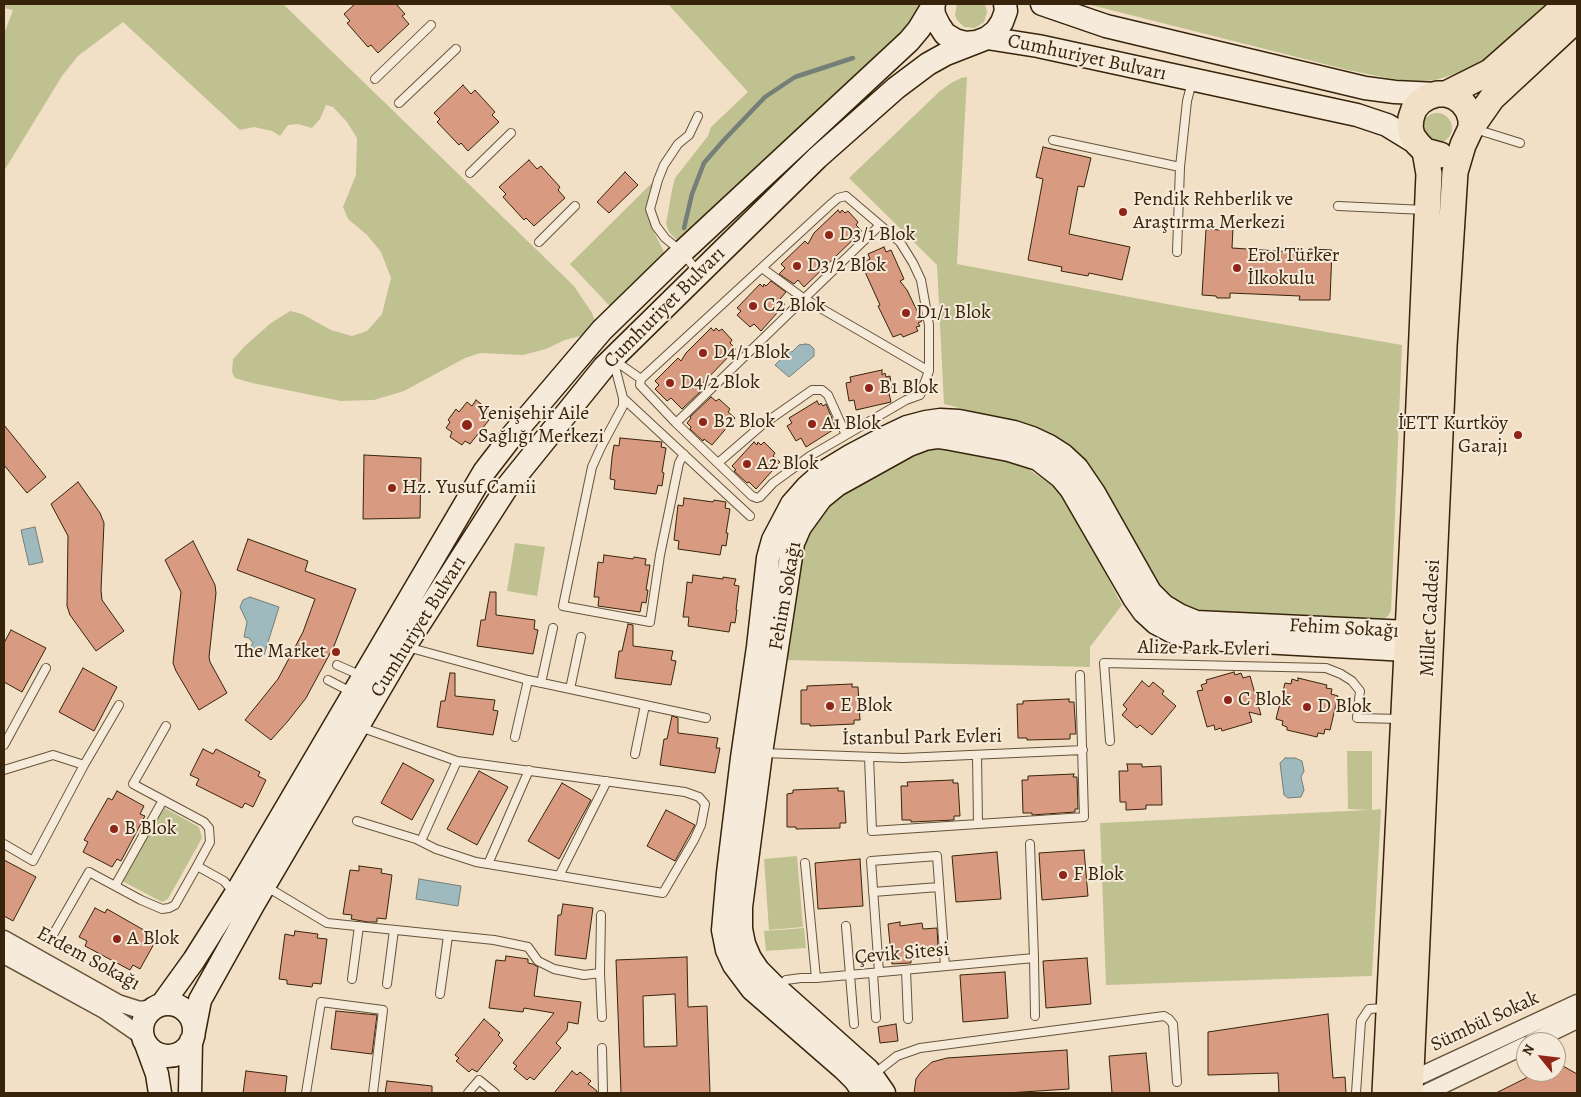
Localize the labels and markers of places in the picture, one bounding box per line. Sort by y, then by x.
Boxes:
place label: Pendik Rehberlik ve Araştırma Merkezi [1133,188,1293,235]
marker: Pendik Rehberlik ve Araştırma Merkezi [1117,206,1129,218]
place label: D3/1 Blok [839,223,915,247]
marker: D3/1 Blok [823,229,835,241]
place label: Erol Türker İlkokulu [1247,244,1339,291]
place label: D3/2 Blok [807,254,886,278]
marker: D3/2 Blok [791,260,803,272]
marker: Erol Türker İlkokulu [1231,262,1243,274]
place label: C2 Blok [763,294,826,318]
marker: C2 Blok [747,300,759,312]
place label: D1/1 Blok [916,301,991,325]
marker: D1/1 Blok [900,307,912,319]
place label: D4/1 Blok [713,341,790,365]
marker: D4/1 Blok [697,347,709,359]
place label: D4/2 Blok [680,371,760,395]
place label: B1 Blok [879,376,938,400]
marker: D4/2 Blok [664,377,676,389]
marker: B1 Blok [863,382,875,394]
place label: Yenişehir Aile Sağlığı Merkezi [478,402,604,449]
place label: B2 Blok [713,410,775,434]
place label: A1 Blok [822,412,881,436]
place label: İETT Kurtköy Garajı [1398,412,1508,459]
marker: B2 Blok [697,416,709,428]
marker: Yenişehir Aile Sağlığı Merkezi [460,418,474,432]
marker: A1 Blok [806,418,818,430]
marker: İETT Kurtköy Garajı [1512,429,1524,441]
place label: A2 Blok [757,452,819,476]
marker: A2 Blok [741,458,753,470]
place label: Hz. Yusuf Camii [402,476,536,500]
marker: Hz. Yusuf Camii [386,482,398,494]
place label: The Market [234,640,326,664]
marker: The Market [330,646,342,658]
place label: C Blok [1238,688,1291,712]
place label: E Blok [840,694,892,718]
marker: C Blok [1222,694,1234,706]
place label: D Blok [1317,695,1372,719]
marker: E Blok [824,700,836,712]
marker: D Blok [1301,701,1313,713]
place label: B Blok [124,817,177,841]
marker: B Blok [108,823,120,835]
place label: F Blok [1073,863,1124,887]
marker: F Blok [1057,869,1069,881]
place label: A Blok [127,927,179,951]
marker: A Blok [111,933,123,945]

